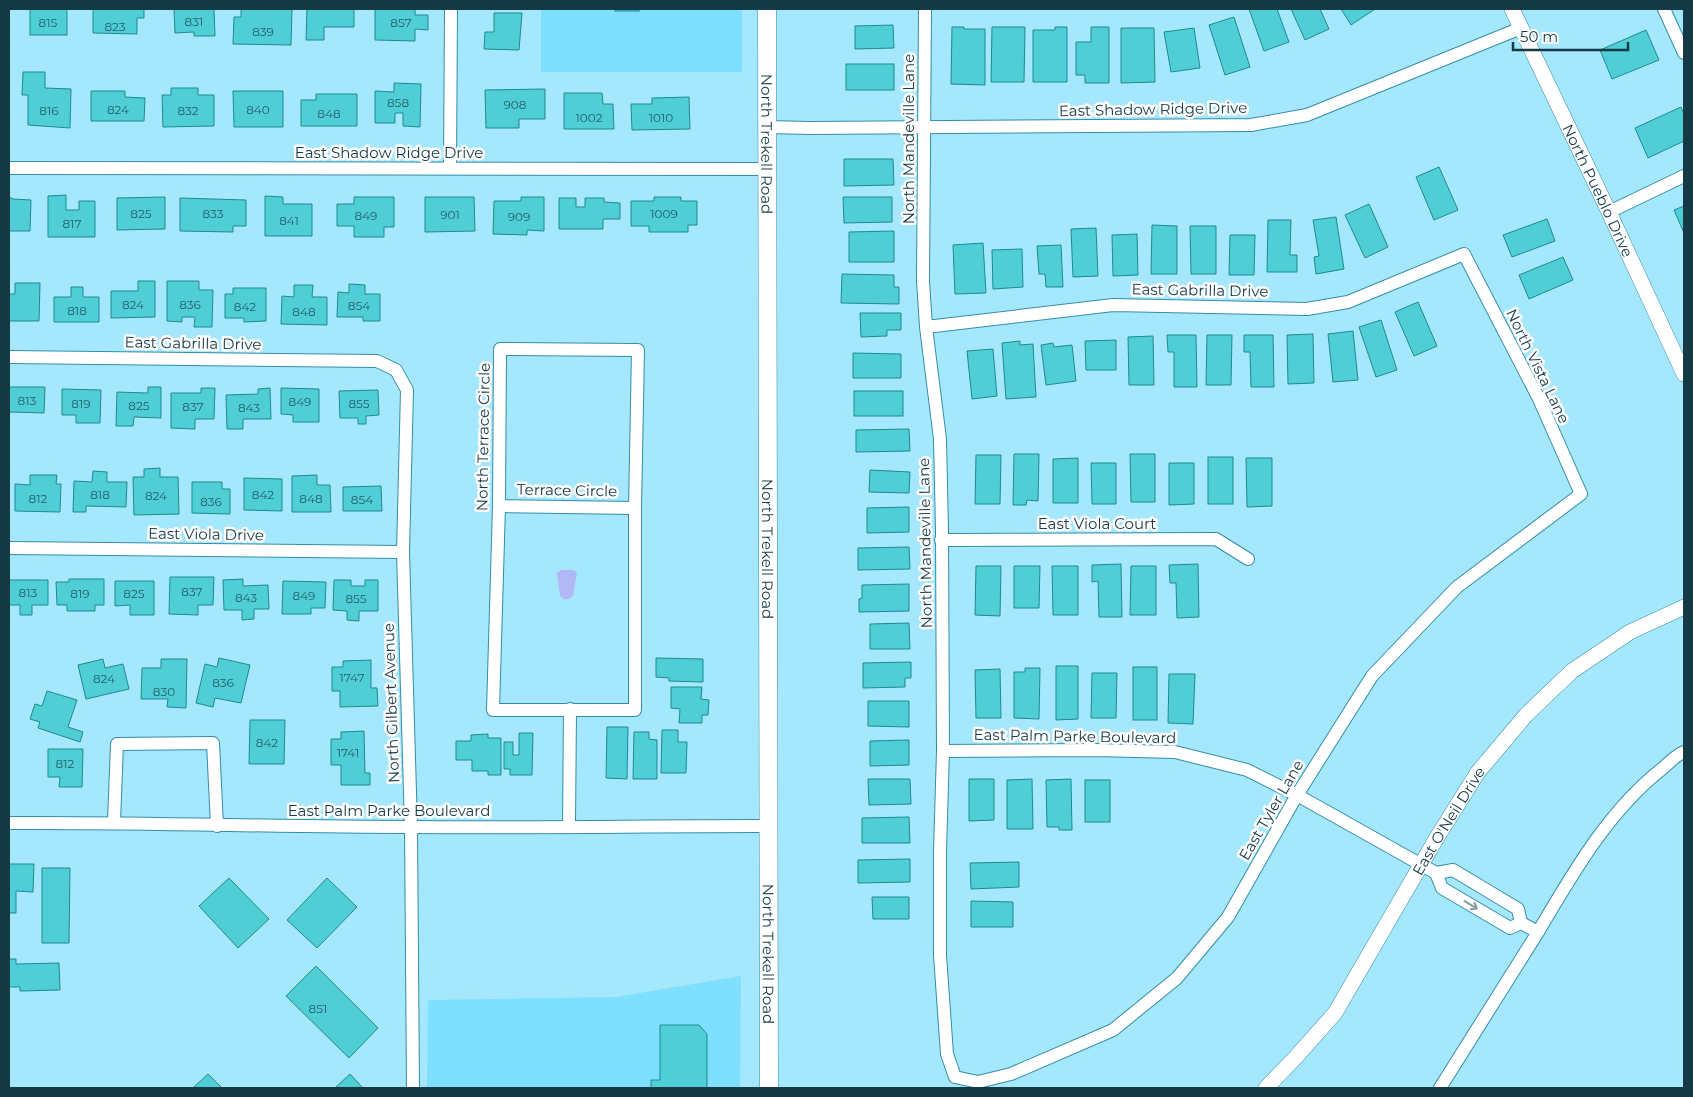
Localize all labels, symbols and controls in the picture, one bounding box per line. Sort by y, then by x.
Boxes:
house number: 831 [185,14,203,29]
house number: 815 [39,15,58,30]
house number: 857 [390,15,412,30]
house number: 823 [104,19,126,34]
scale bar [1513,20,1628,52]
house number: 839 [252,24,274,39]
text: 50 m [1520,27,1558,46]
street label: North Mandeville Lane [899,54,918,224]
street label: North Trekell Road [758,74,777,214]
house number: 858 [387,95,409,110]
house number: 908 [504,97,527,112]
street label: East Shadow Ridge Drive [1059,98,1247,120]
house number: 824 [107,102,129,117]
house number: 840 [246,102,270,117]
house number: 816 [39,103,59,118]
house number: 832 [177,103,199,118]
house number: 848 [317,106,341,121]
house number: 1002 [575,110,603,125]
house number: 1010 [649,110,673,125]
street label: North Pueblo Drive [1559,121,1638,260]
street label: East Shadow Ridge Drive [295,143,483,162]
house number: 825 [130,206,152,221]
house number: 833 [202,206,224,221]
house number: 1009 [650,206,678,221]
house number: 901 [440,207,460,222]
house number: 849 [355,208,377,223]
house number: 909 [508,209,530,224]
house number: 841 [279,213,299,228]
house number: 817 [62,216,82,231]
street label: East Gabrilla Drive [1131,279,1269,301]
house number: 824 [122,297,144,312]
house number: 836 [179,297,201,312]
house number: 854 [348,298,370,313]
house number: 842 [234,299,256,314]
house number: 818 [67,303,87,318]
house number: 848 [292,304,316,319]
street label: North Vista Lane [1502,306,1574,426]
street label: East Gabrilla Drive [124,332,262,354]
street label: North Terrace Circle [472,363,494,511]
house number: 813 [18,393,37,408]
house number: 849 [289,394,311,409]
house number: 819 [71,396,91,411]
house number: 855 [348,396,370,411]
house number: 825 [128,398,150,413]
house number: 837 [182,399,204,414]
house number: 843 [238,400,260,415]
street label: North Mandeville Lane [914,458,936,628]
street label: North Trekell Road [758,479,778,619]
street label: Terrace Circle [517,480,617,500]
house number: 818 [90,487,110,502]
house number: 842 [252,487,274,502]
house number: 824 [145,488,167,503]
house number: 812 [29,491,48,506]
house number: 848 [299,491,323,506]
house number: 854 [351,492,373,507]
house number: 836 [200,494,222,509]
street label: East Viola Court [1038,514,1156,533]
street label: East Viola Drive [148,523,264,545]
house number: 837 [181,584,203,599]
house number: 813 [19,585,38,600]
house number: 819 [70,586,90,601]
house number: 825 [123,586,145,601]
house number: 849 [293,588,315,603]
house number: 843 [235,590,257,605]
house number: 855 [345,591,367,606]
street label: North Gilbert Avenue [379,623,403,783]
house number: 1747 [339,670,365,685]
house number: 824 [93,671,115,686]
house number: 836 [212,675,234,690]
house number: 830 [153,684,175,699]
street label: East Palm Parke Boulevard [973,725,1177,747]
house number: 842 [256,735,278,750]
house number: 1741 [337,745,359,760]
house number: 812 [56,756,75,771]
street label: East Tyler Lane [1235,756,1307,864]
street label: East O'Neil Drive [1408,762,1488,879]
street label: East Palm Parke Boulevard [288,801,490,820]
street label: North Trekell Road [759,884,778,1024]
one-way arrow [1463,900,1477,910]
house number: 851 [309,1001,327,1016]

